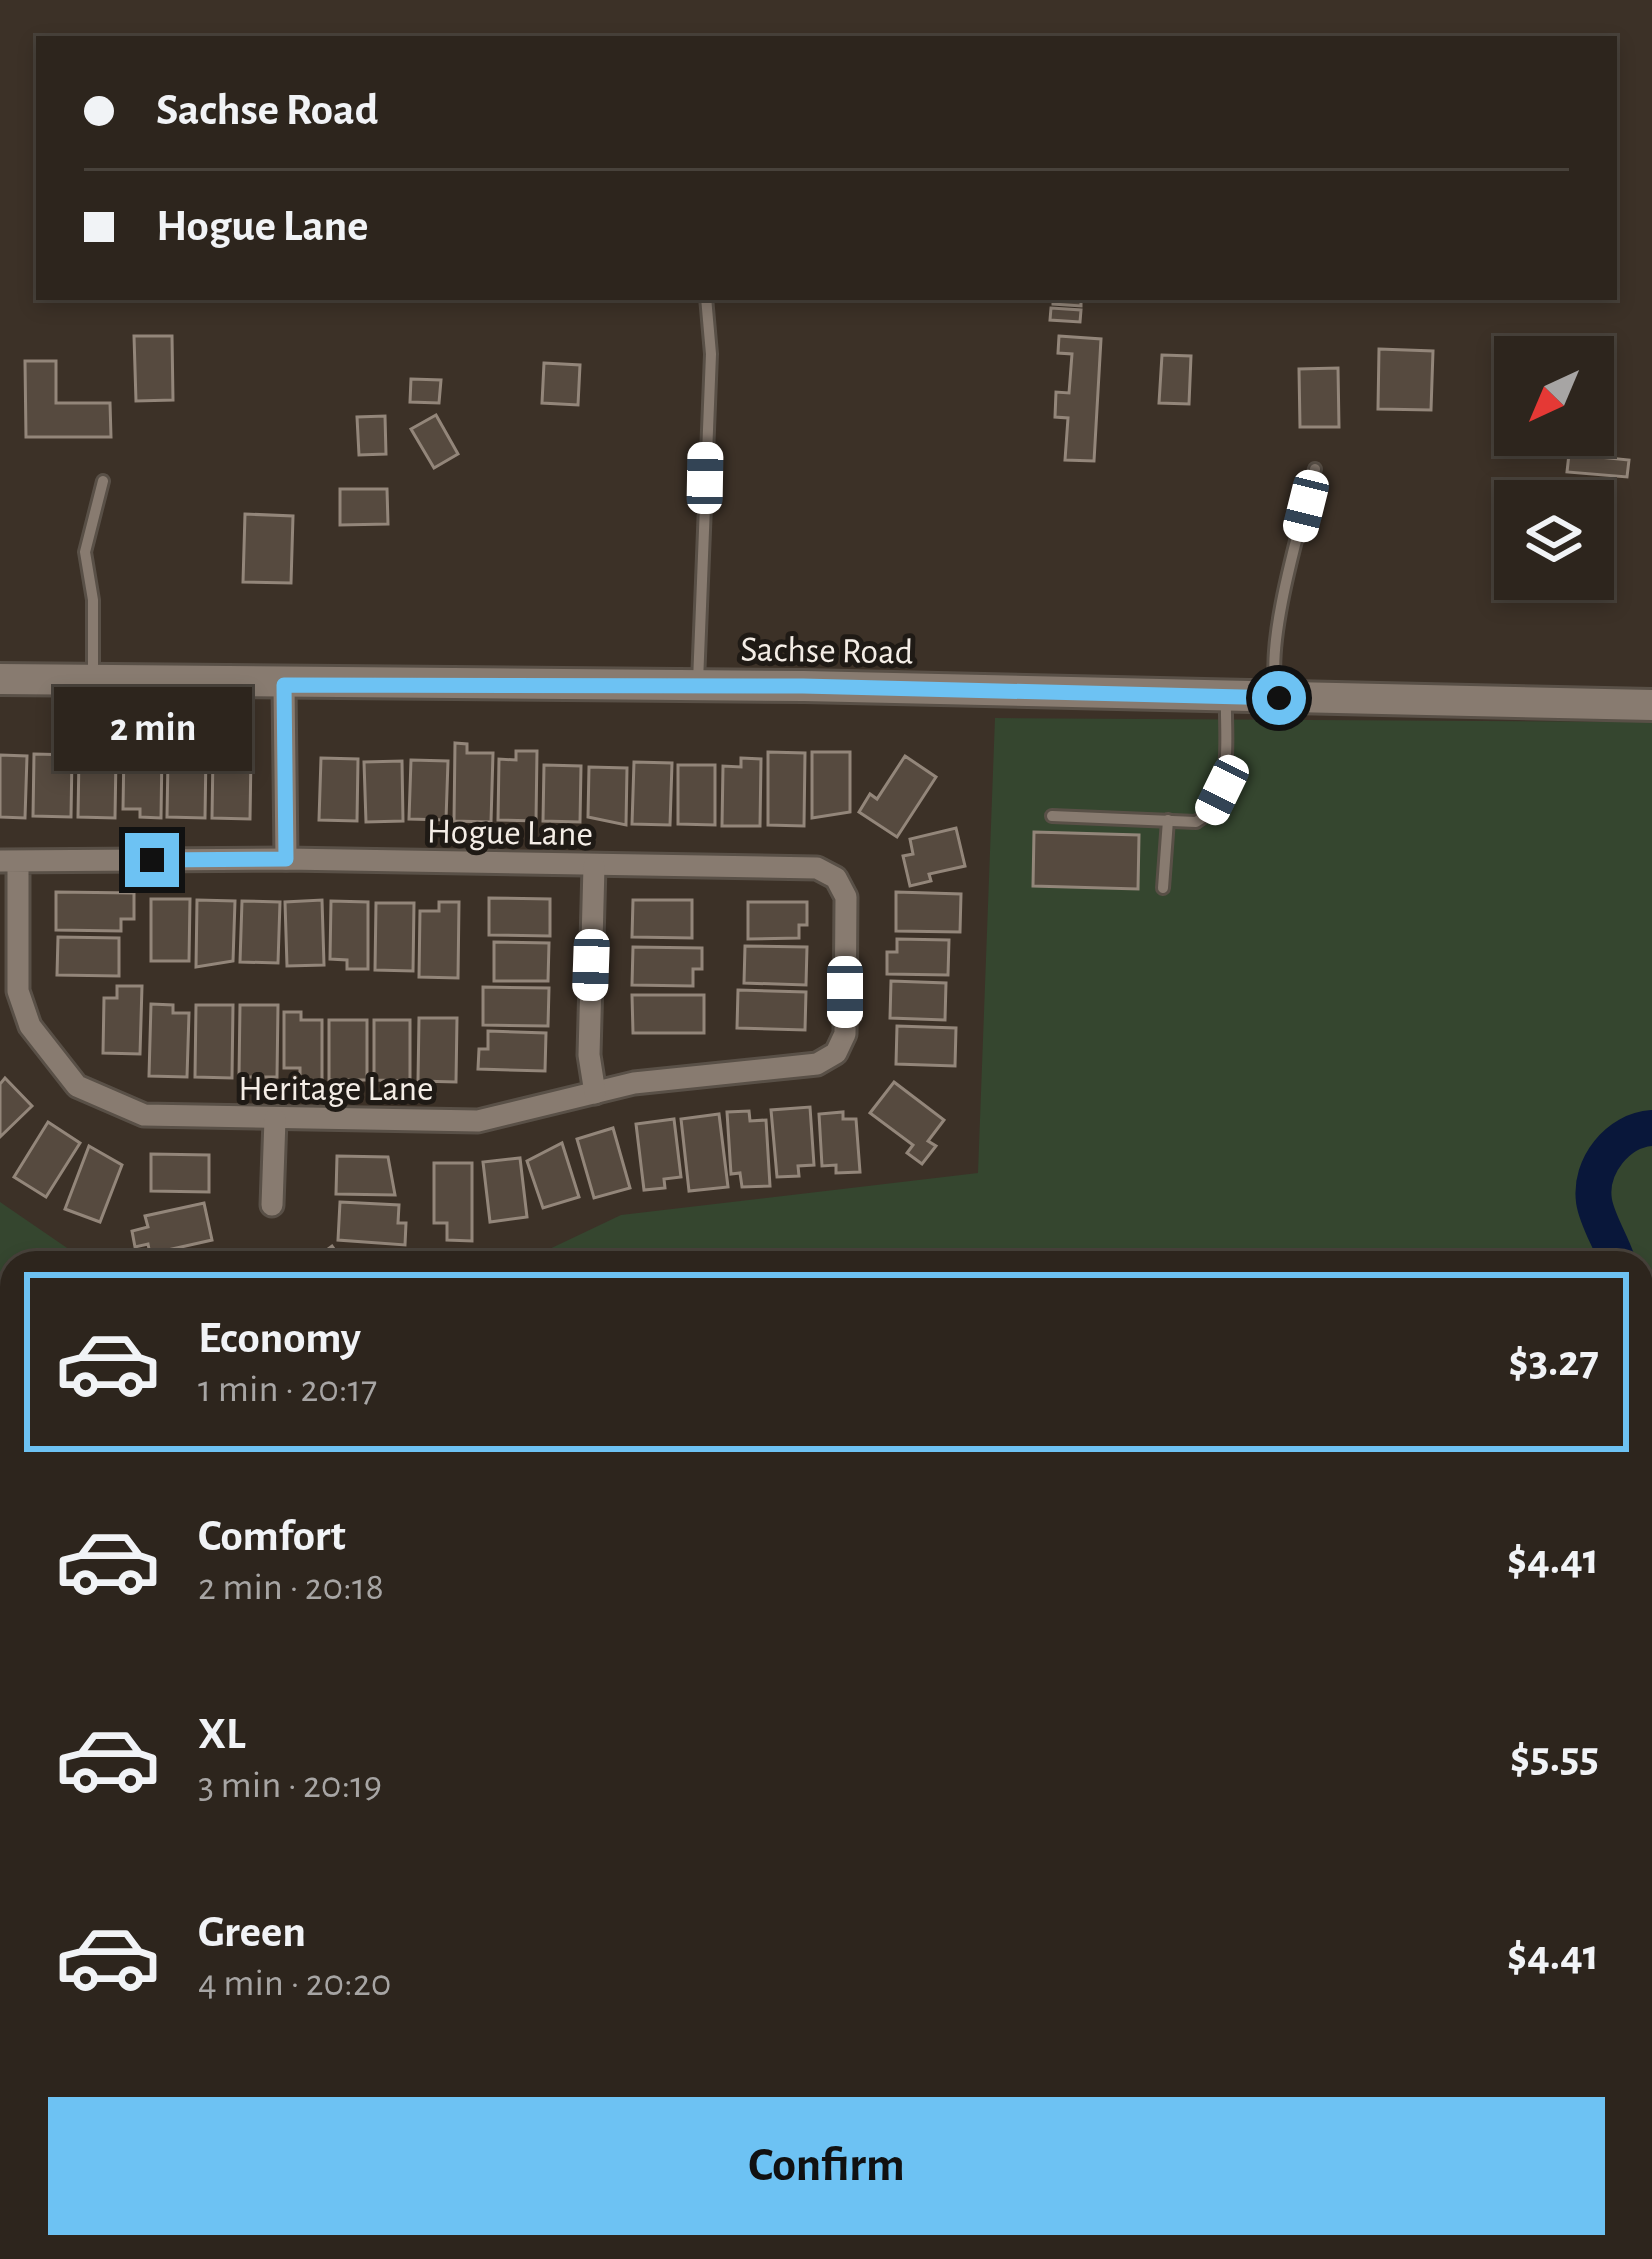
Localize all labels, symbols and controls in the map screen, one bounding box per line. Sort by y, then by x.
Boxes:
text: Sachse Road [156,88,378,133]
text: Hogue Lane [156,204,369,249]
north arrow [1494,336,1614,456]
map controls [1494,336,1614,600]
car [686,442,724,514]
car [1280,467,1332,545]
button: layers [1494,480,1614,600]
street label: Sachse Road [740,631,914,671]
route start [1252,671,1306,725]
callout: 2 min [53,686,251,770]
text: 2 min [110,709,196,748]
car [1190,750,1254,830]
street label: Hogue Lane [426,814,593,852]
route end [125,833,179,887]
car [572,928,610,1002]
car [827,956,863,1028]
street label: Heritage Lane [238,1071,434,1107]
icon: car [54,1308,162,1416]
text: Economy [198,1316,361,1361]
text: $3.27 [1508,1339,1599,1384]
text: 1 min · 20:17 [198,1370,377,1409]
icon: car [54,1506,162,1614]
text: Comfort [198,1514,346,1559]
text: $4.41 [1507,1537,1599,1582]
text: 2 min · 20:18 [198,1568,384,1607]
icon: car [54,1704,162,1812]
text: XL [198,1712,246,1757]
text: $5.55 [1510,1735,1599,1780]
text: 3 min · 20:19 [198,1766,382,1805]
icon: car [54,1902,162,2010]
text: Green [198,1910,306,1955]
text: $4.41 [1507,1933,1599,1978]
text: 4 min · 20:20 [198,1964,391,2003]
button: Confirm [48,2097,1605,2235]

